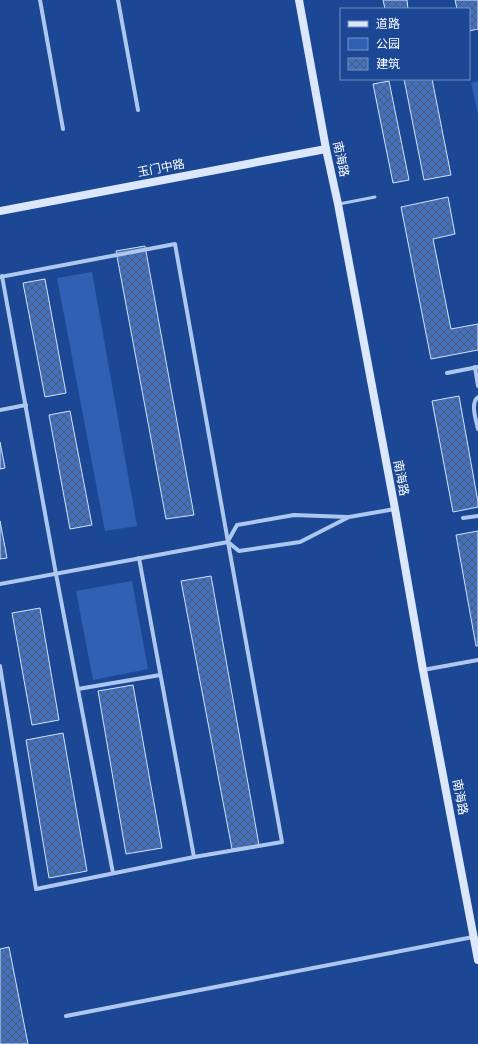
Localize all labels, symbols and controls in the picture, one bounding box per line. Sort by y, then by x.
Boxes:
legend [340,8,470,80]
text: 道路 [376,17,400,31]
text: 公园 [376,37,400,51]
text: 建筑 [376,57,400,71]
street label: 南海路 [330,140,352,178]
street label: 玉门中路 [136,157,186,179]
street label: 南海路 [391,459,411,497]
street label: 南海路 [450,778,470,816]

